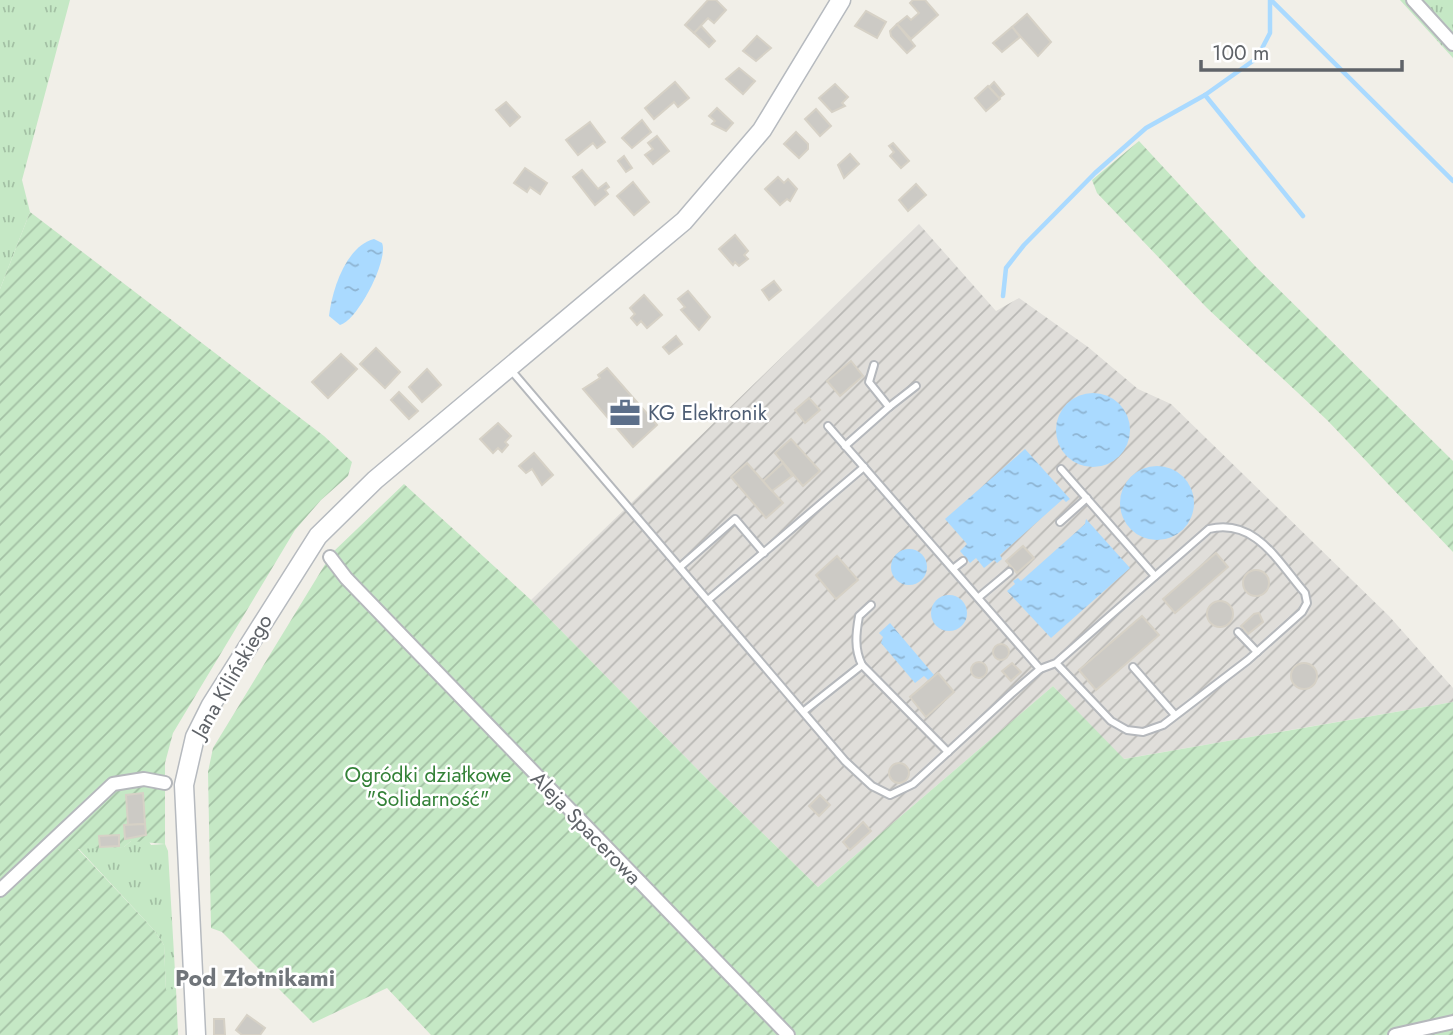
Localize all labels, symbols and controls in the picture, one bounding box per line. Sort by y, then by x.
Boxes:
scale bar [1201,28,1402,72]
text: 100 m [1212,38,1269,68]
office icon: KG Elektronik [608,396,642,430]
place label: KG Elektronik [648,398,768,428]
street label: Jana Kilińskiego [183,608,280,746]
park label: Ogródki działkowe "Solidarność" [345,760,512,814]
street label: Aleja Spacerowa [524,764,648,892]
district label: Pod Złotnikami [175,961,335,995]

